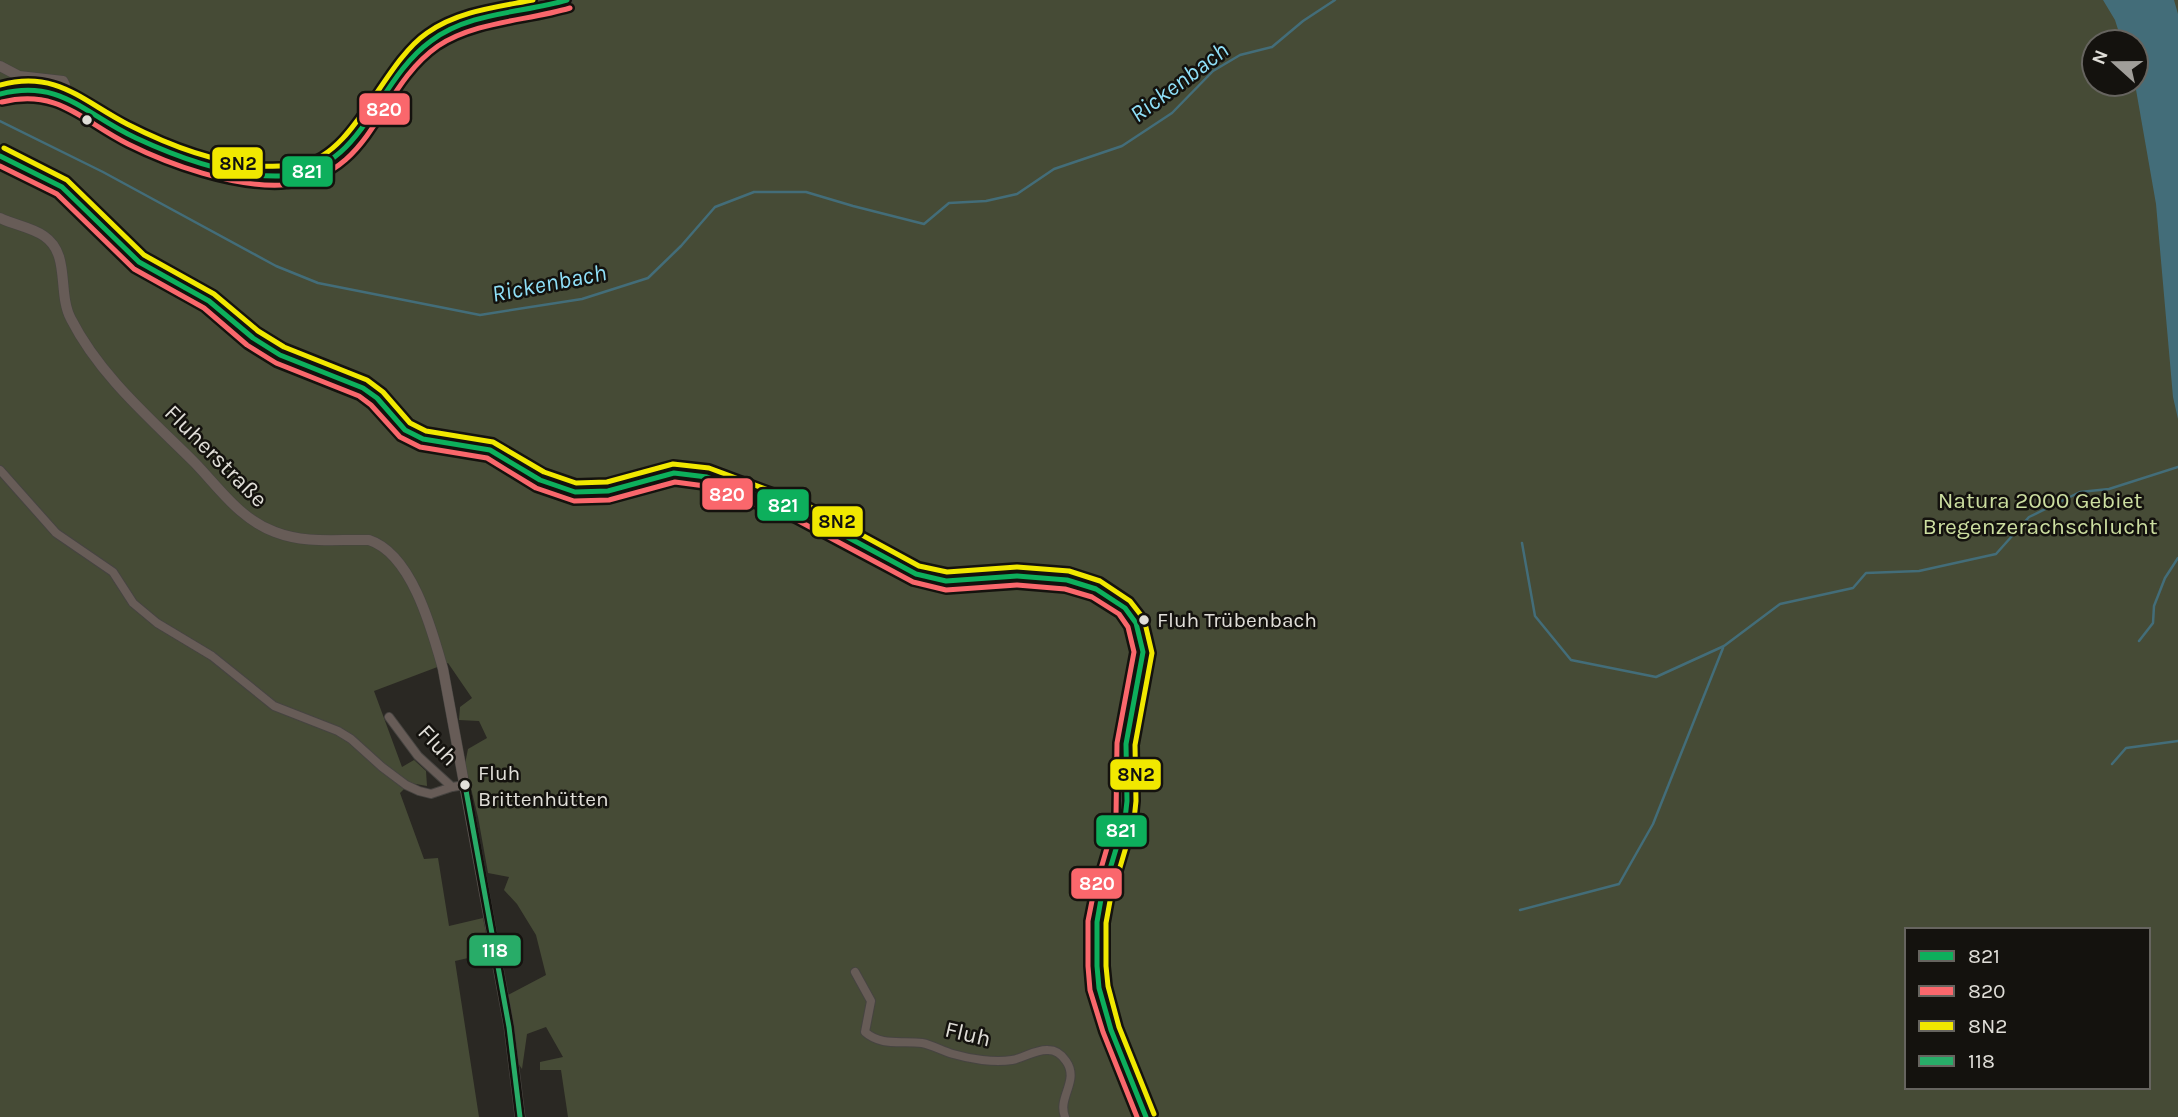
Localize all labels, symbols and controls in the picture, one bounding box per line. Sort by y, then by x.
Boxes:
north arrow [2080,28,2150,98]
water label: Rickenbach [1124,36,1234,128]
text: N [2087,47,2113,68]
line badge: 820 [358,92,411,126]
text: 820 [366,99,402,121]
unlabelled marker [80,113,94,127]
line badge: 8N2 [211,146,264,180]
text: 8N2 [219,153,257,175]
line badge: 821 [281,155,334,188]
text: 821 [292,161,322,183]
water label: Rickenbach [489,258,609,308]
street label: Fluherstraße [159,399,273,513]
line badge: 820 [701,477,754,511]
text: 820 [709,484,745,506]
park label: Natura 2000 Gebiet Bregenzerachschlucht [1922,487,2158,540]
line badge: 821 [756,488,810,522]
text: 821 [768,495,798,517]
line badge: 8N2 [811,505,864,538]
text: 8N2 [818,511,856,533]
place label: Fluh Trübenbach [1157,608,1317,632]
marker: Fluh Trübenbach [1137,613,1151,627]
street label: Fluh [412,719,464,771]
line badge: 8N2 [1109,758,1162,791]
place label: Fluh Brittenhütten [478,761,609,811]
text: 8N2 [1117,764,1155,786]
marker: Fluh Brittenhütten [458,778,472,792]
line badge: 821 [1095,814,1148,848]
text: 821 [1106,820,1136,842]
line badge: 820 [1070,867,1123,900]
text: 820 [1079,873,1115,895]
legend [1905,928,2150,1089]
line badge: 118 [468,934,522,967]
text: 118 [482,940,508,962]
text: 821 [1968,944,2000,968]
text: 820 [1968,979,2006,1003]
text: 8N2 [1968,1014,2007,1038]
street label: Fluh [942,1016,994,1052]
text: 118 [1968,1049,1995,1073]

